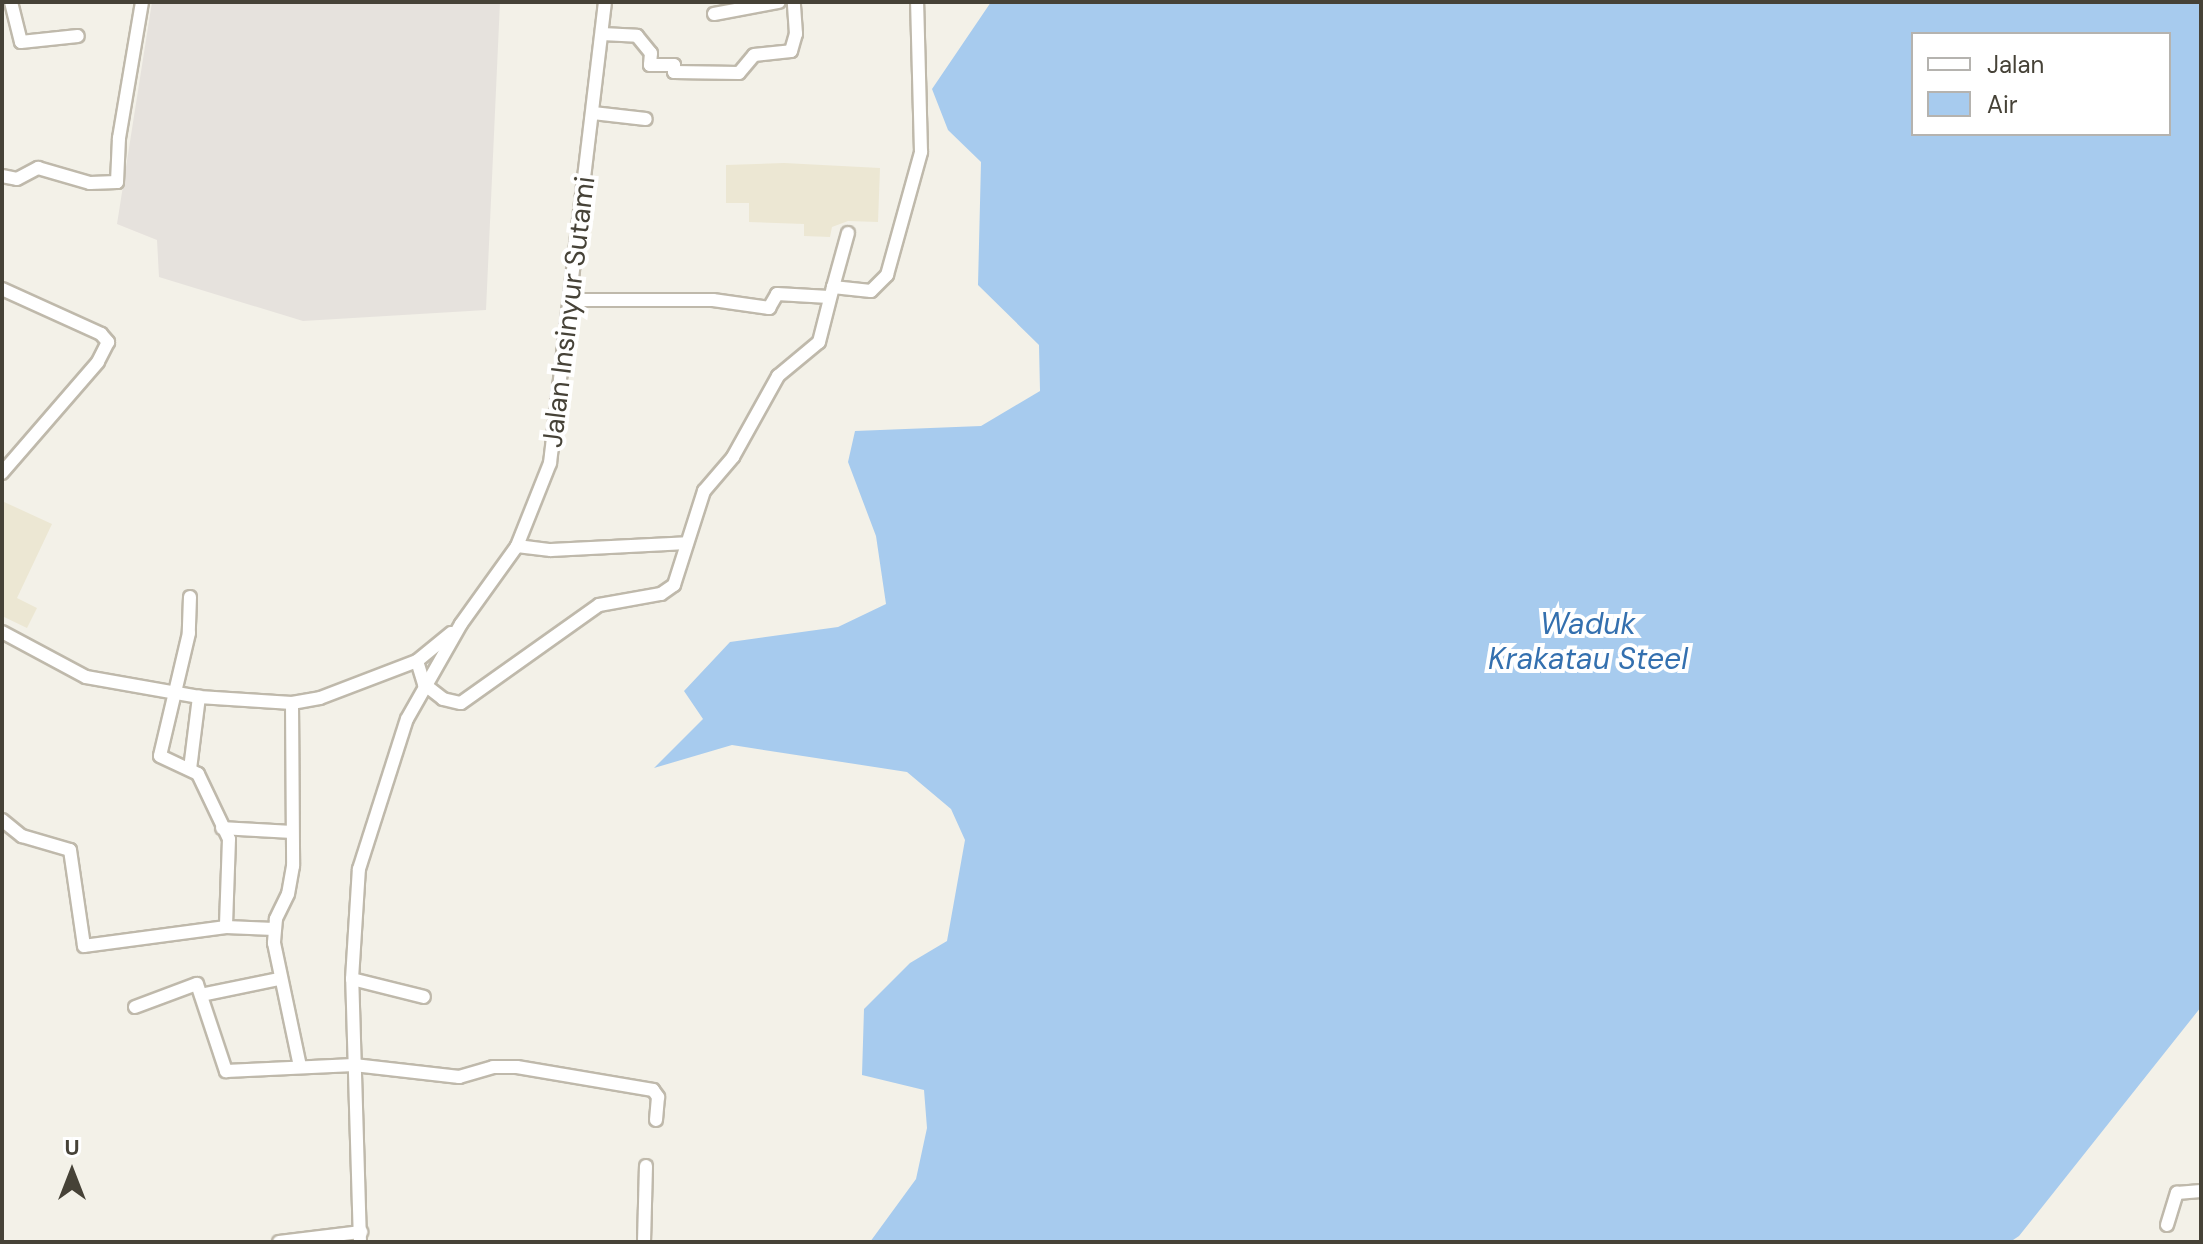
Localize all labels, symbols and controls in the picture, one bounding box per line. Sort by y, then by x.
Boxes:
legend [1911,32,2171,136]
text: Jalan [1987,49,2044,80]
text: Air [1987,89,2018,120]
street label: Jalan Insinyur Sutami [536,175,602,449]
water label: Waduk Krakatau Steel [1488,606,1688,676]
north arrow [32,1132,112,1212]
text: U [64,1133,80,1162]

